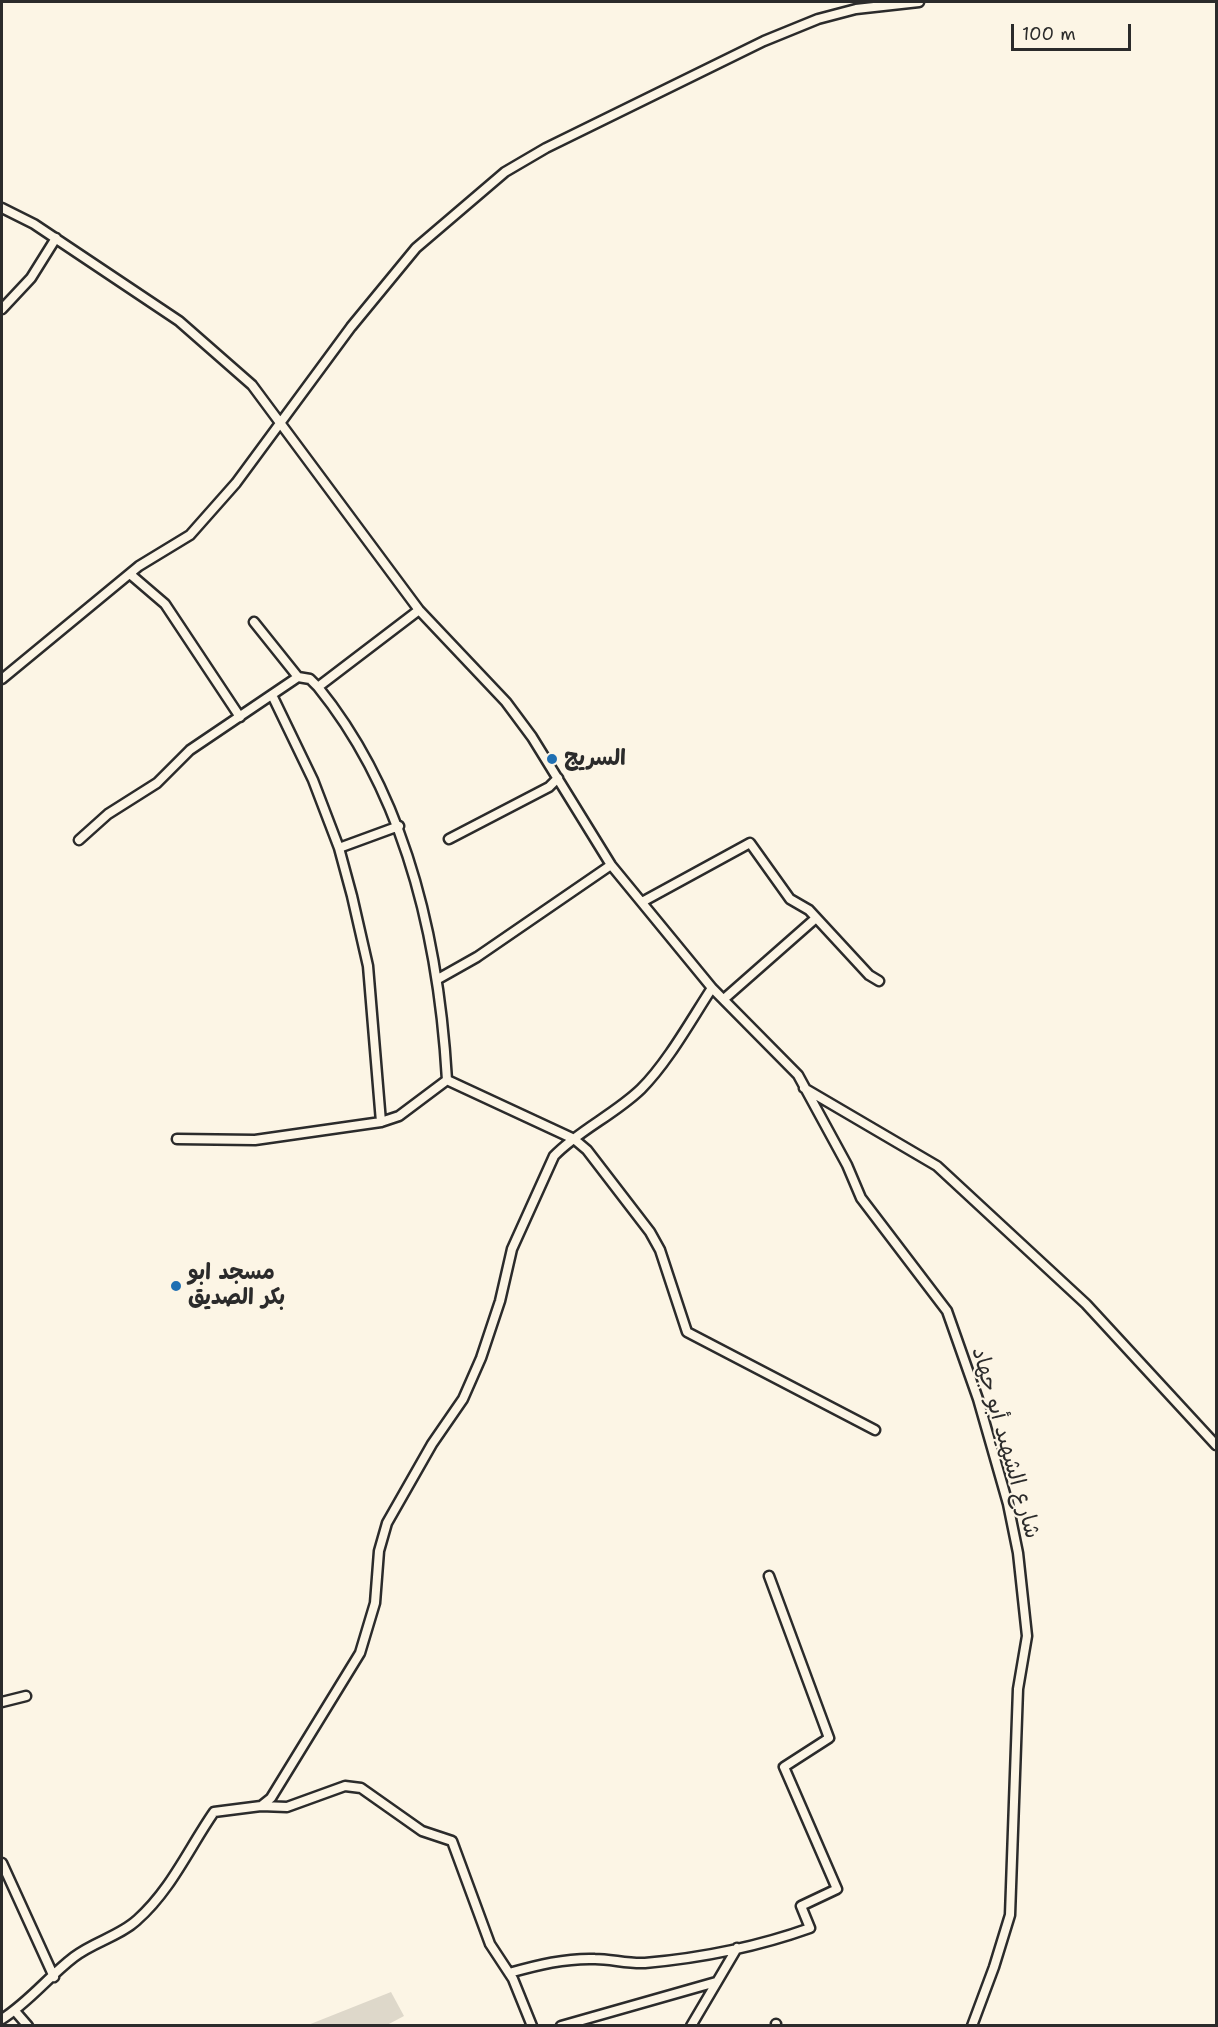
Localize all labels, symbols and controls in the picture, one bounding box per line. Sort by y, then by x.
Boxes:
scale bar [1014,12,1134,50]
text: 100 m [1022,22,1076,46]
place label: السريج [564,746,626,772]
marker: السريج [545,752,559,766]
place label: مسجد ابو بكر الصديق [188,1260,285,1312]
marker: مسجد ابو بكر الصديق [169,1279,183,1293]
street label: شارع الشهيد أبو جهاد [965,1344,1045,1542]

